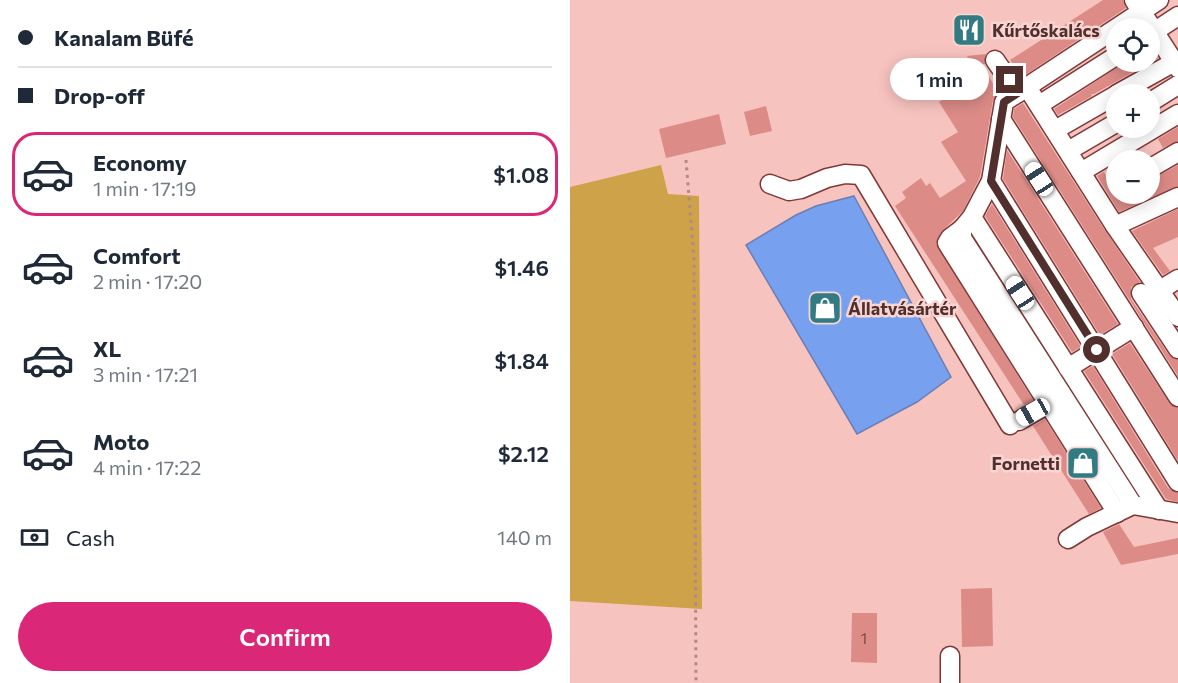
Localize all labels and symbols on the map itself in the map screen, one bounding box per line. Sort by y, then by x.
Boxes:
restaurant icon: Kűrtőskalács [951,12,987,48]
place label: Kűrtőskalács [992,19,1100,41]
callout: 1 min [890,59,989,101]
route end [996,66,1023,93]
car [1022,159,1056,199]
car [1003,273,1037,313]
shop icon: Állatvásártér [807,290,843,326]
place label: Állatvásártér [848,297,957,319]
route start [1083,336,1110,363]
car [1013,395,1053,429]
shop icon: Fornetti [1065,445,1101,481]
place label: Fornetti [992,452,1060,474]
house number: 1 [861,629,867,647]

